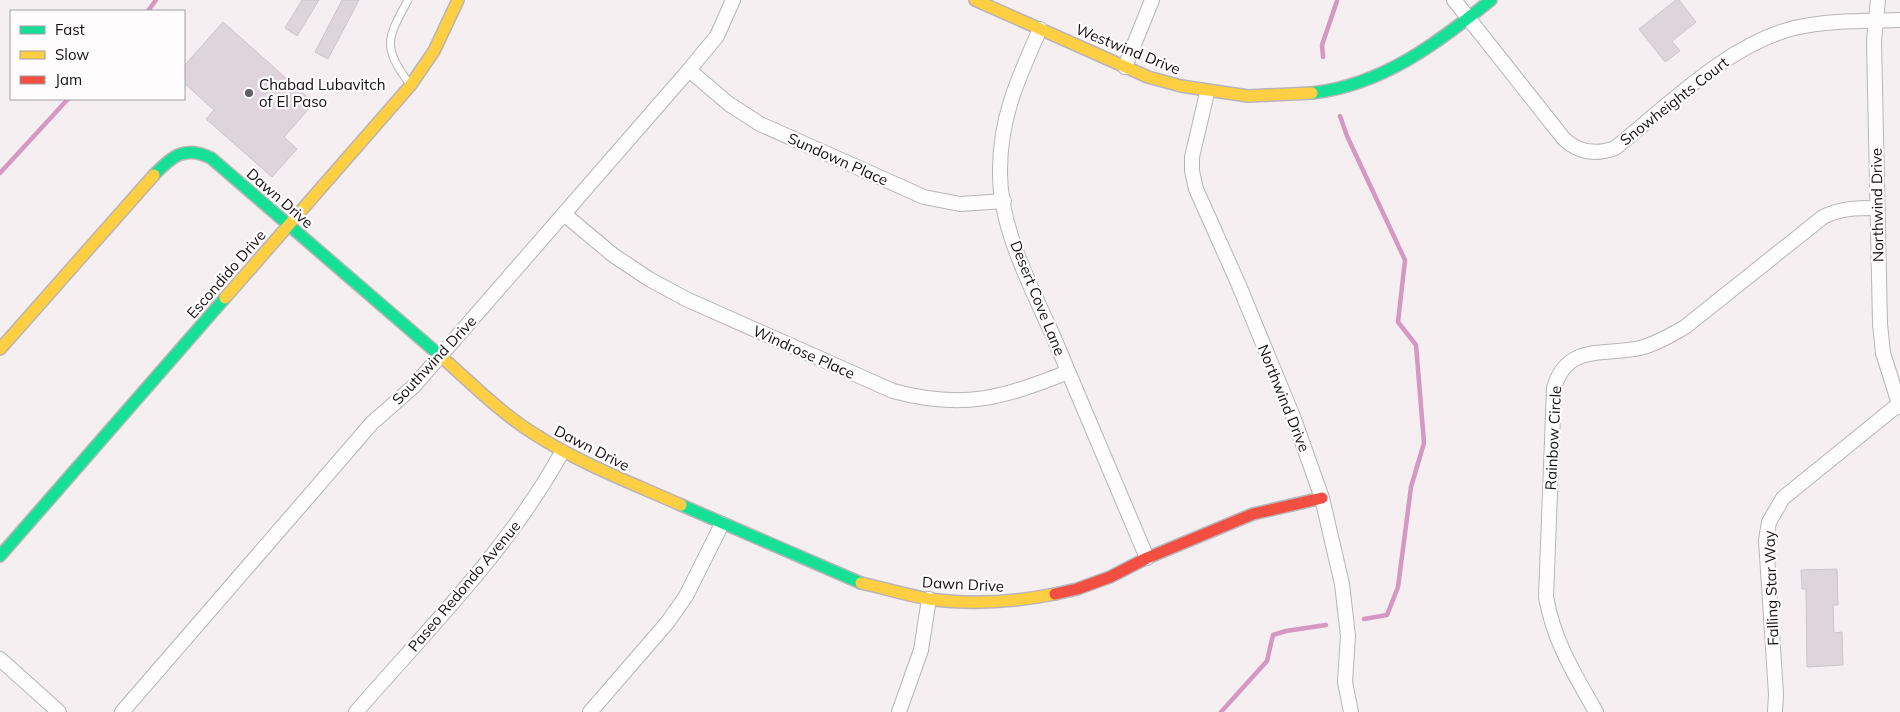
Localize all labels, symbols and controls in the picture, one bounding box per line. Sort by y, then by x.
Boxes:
legend [10,10,185,100]
street label: Westwind Drive [1073,19,1183,79]
text: Fast [55,20,85,39]
text: Slow [55,45,89,64]
street label: Snowheights Court [1616,53,1732,149]
text: Jam [55,70,82,89]
place label: Chabad Lubavitch of El Paso [259,75,386,111]
marker: Chabad Lubavitch of El Paso [243,87,255,99]
street label: Sundown Place [785,128,891,190]
street label: Northwind Drive [1867,148,1887,262]
street label: Dawn Drive [243,164,317,232]
street label: Escondido Drive [182,226,270,322]
street label: Desert Cove Lane [1006,238,1070,358]
street label: Southwind Drive [388,311,480,409]
street label: Windrose Place [750,321,858,383]
street label: Northwind Drive [1254,342,1314,454]
street label: Rainbow Circle [1541,385,1565,491]
street label: Dawn Drive [551,421,633,475]
street label: Paseo Redondo Avenue [404,517,524,655]
street label: Falling Star Way [1759,530,1783,646]
street label: Dawn Drive [922,572,1004,596]

